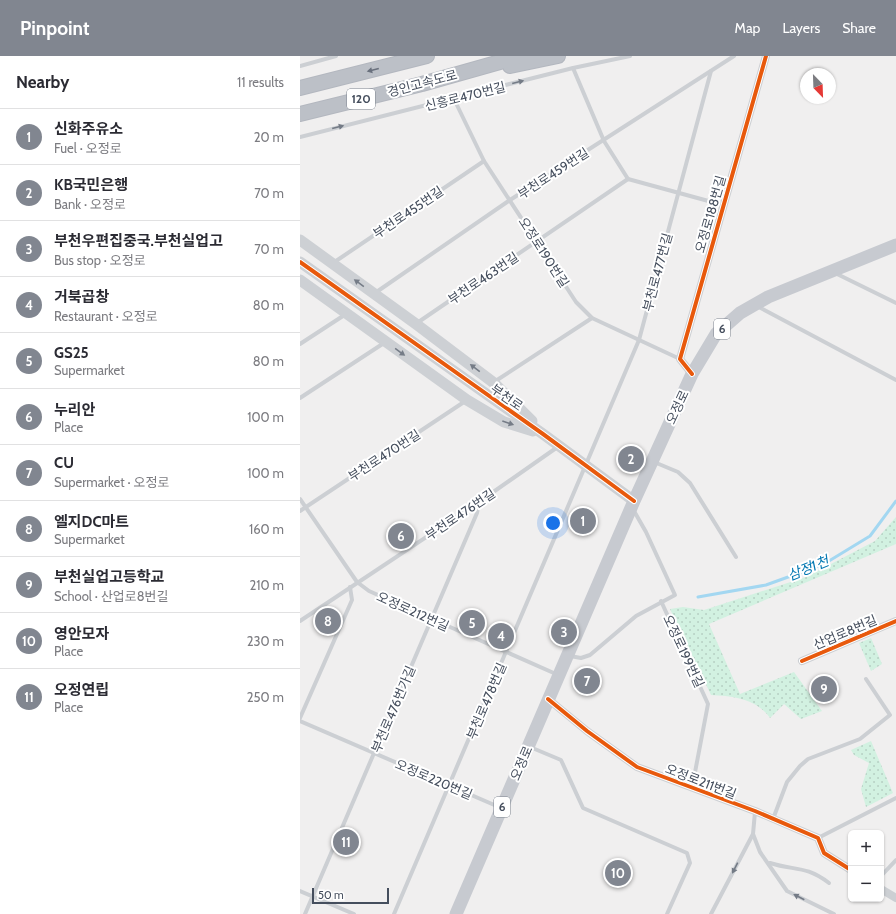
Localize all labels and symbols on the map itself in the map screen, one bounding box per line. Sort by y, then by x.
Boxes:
street label: 경인고속도로 [385,66,459,100]
one-way arrow [367,67,379,73]
north arrow [800,68,836,104]
street label: 신흥로470번길 [423,78,507,114]
one-way arrow [512,79,524,85]
road number: 120 [347,89,375,109]
one-way arrow [332,124,344,130]
street label: 부천로459번길 [514,144,592,202]
street label: 오정로188번길 [691,173,729,255]
street label: 부천로455번길 [370,183,446,241]
street label: 오정로190번길 [515,214,573,290]
street label: 부천로477번길 [639,231,675,313]
street label: 부천로463번길 [445,249,521,307]
one-way arrow [354,279,364,287]
road number: 6 [714,319,730,339]
one-way arrow [394,348,405,356]
one-way arrow [469,364,480,373]
street label: 부천로 [488,380,526,414]
street label: 오정로 [662,387,692,427]
one-way arrow [503,420,515,426]
street label: 부천로470번길 [345,426,423,484]
pin: 2 [618,444,644,474]
street label: 부천로476번길 [422,485,498,543]
pin: 1 [570,506,596,536]
your location [543,513,563,533]
pin: 6 [388,521,414,551]
water label: 삼정1천 [785,551,832,584]
street label: 오정로212번길 [374,588,452,634]
pin: 8 [315,606,341,636]
pin: 5 [459,608,485,638]
street label: 산업로8번길 [811,611,879,653]
street label: 오정로199번길 [660,612,708,690]
pin: 3 [551,617,577,647]
pin: 4 [488,621,514,651]
street label: 부천로478번길 [463,660,509,742]
street label: 부천로476번가길 [367,663,419,755]
pin: 7 [574,666,600,696]
pin: 9 [811,674,837,704]
street label: 오정로 [507,743,535,783]
street label: 오정로220번길 [393,756,475,802]
street label: 오정로211번길 [663,760,739,802]
road number: 6 [494,797,510,817]
pin: 11 [333,827,359,857]
pin: 10 [605,858,631,888]
one-way arrow [732,862,738,874]
scale bar [312,886,389,905]
one-way arrow [793,893,805,900]

